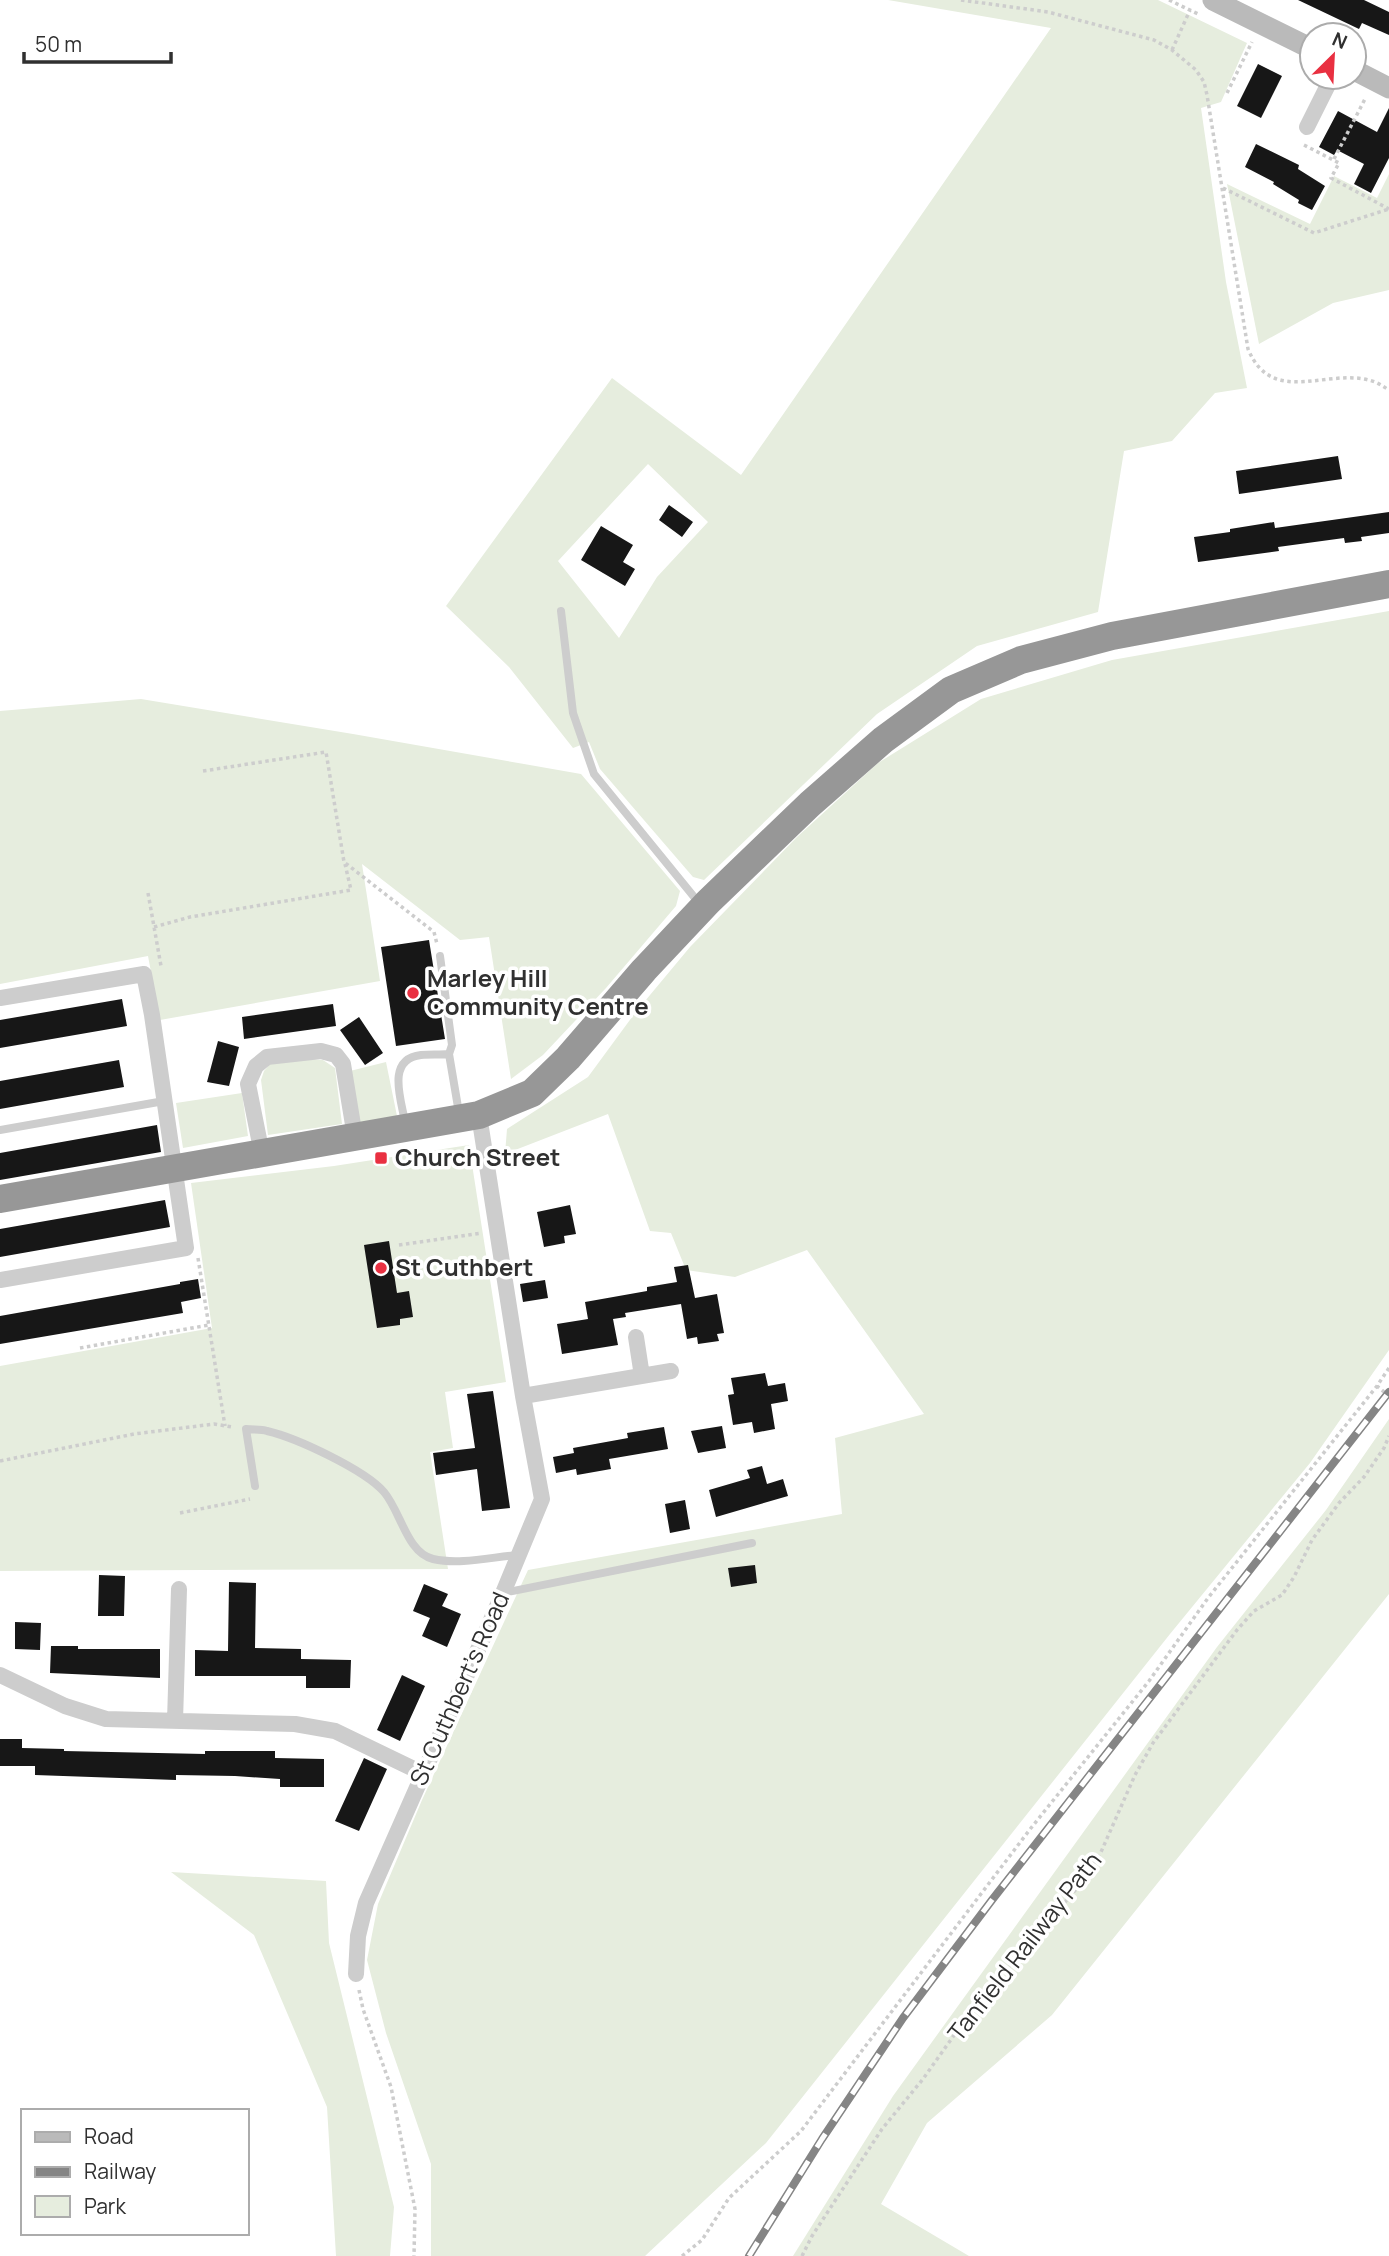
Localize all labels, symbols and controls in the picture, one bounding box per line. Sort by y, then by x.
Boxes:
scale bar [24,21,172,65]
north arrow [1298,21,1368,91]
text: N [1328,26,1351,55]
text: 50 m [35,30,82,58]
place label: Marley Hill Community Centre [427,961,649,1022]
marker: Marley Hill Community Centre [405,985,421,1001]
place label: Church Street [395,1140,561,1173]
marker: Church Street [373,1150,389,1166]
place label: St Cuthbert [395,1250,533,1283]
marker: St Cuthbert [373,1260,389,1276]
street label: St Cuthbert's Road [401,1586,516,1790]
street label: Tanfield Railway Path [939,1845,1108,2048]
legend [21,2109,248,2235]
text: Road [84,2122,134,2150]
text: Railway [84,2157,156,2185]
text: Park [84,2192,126,2220]

